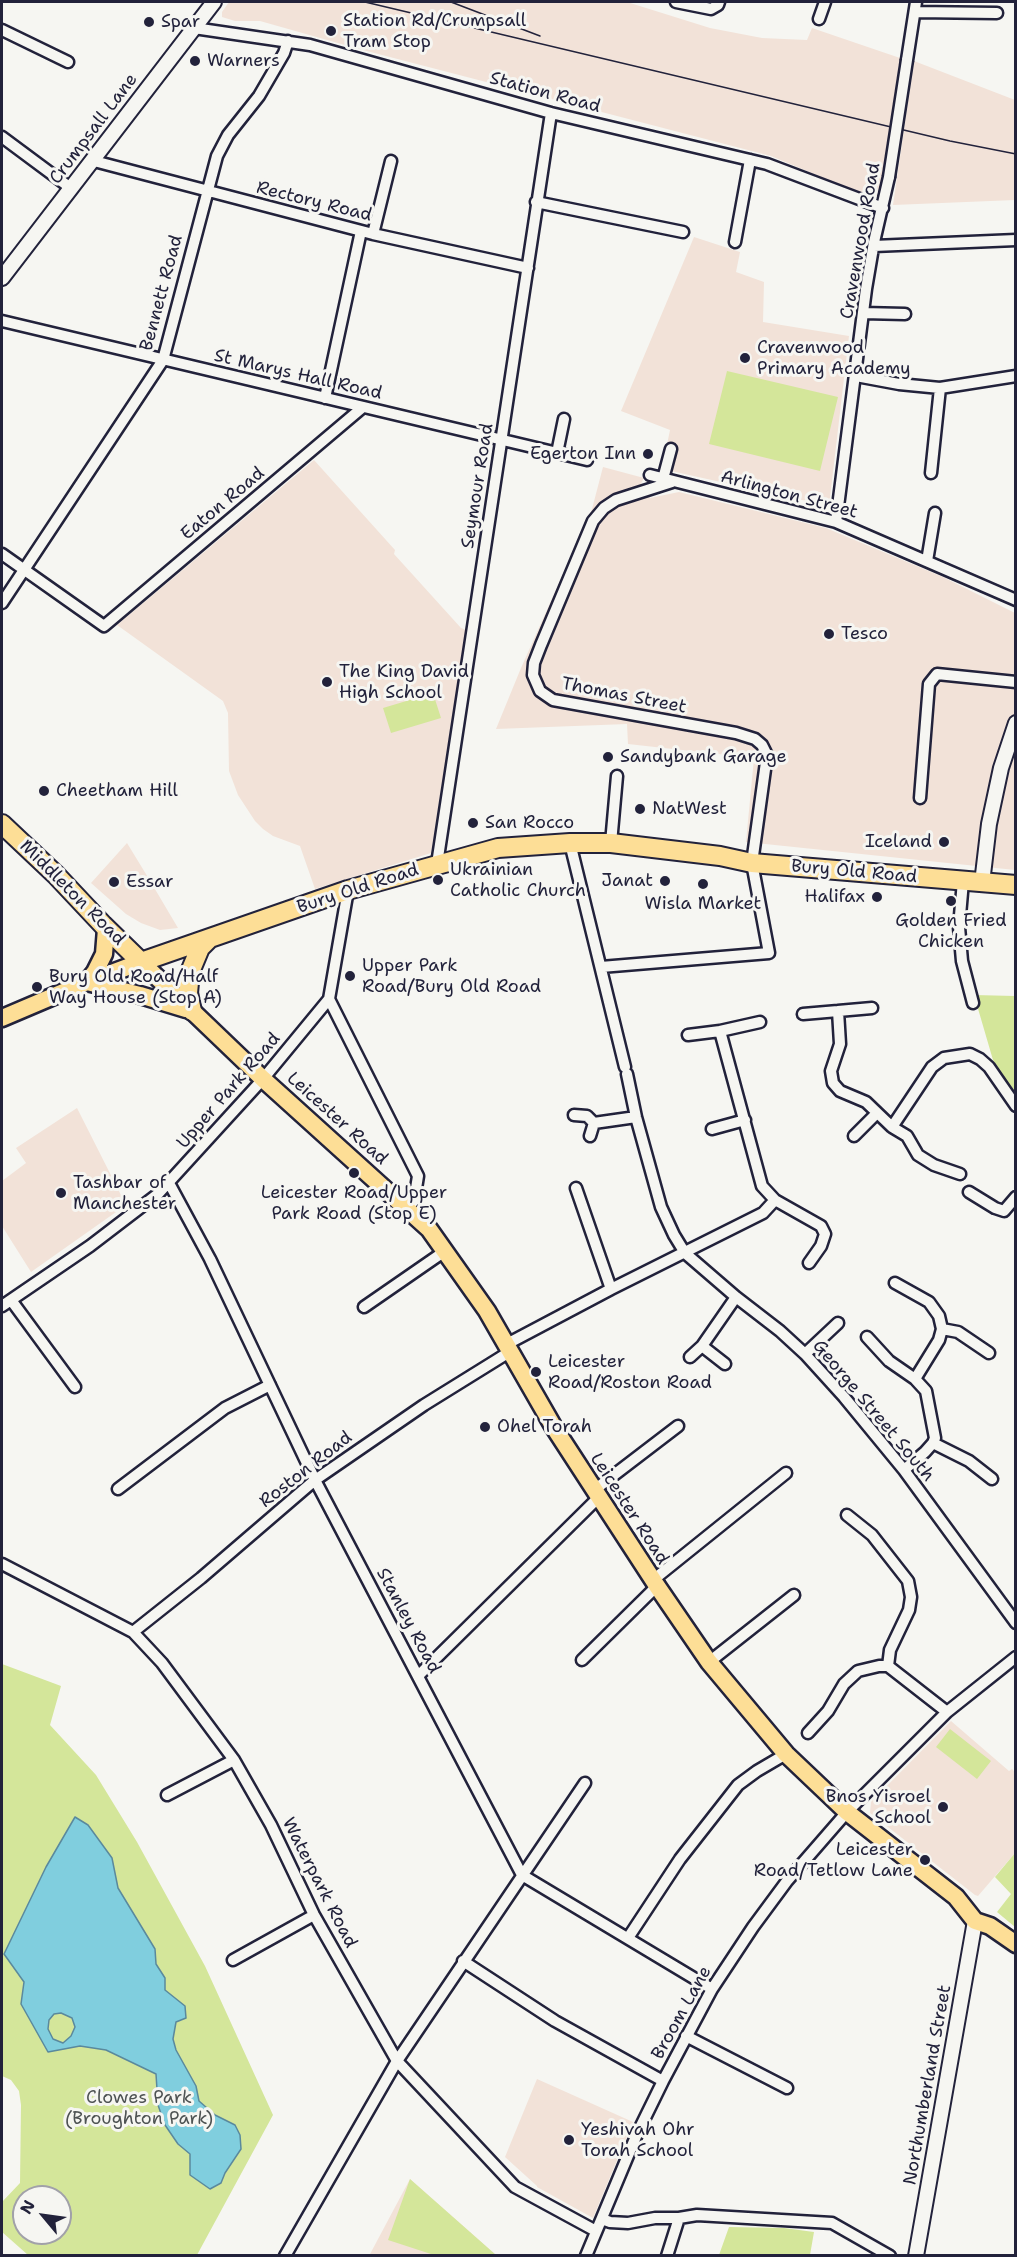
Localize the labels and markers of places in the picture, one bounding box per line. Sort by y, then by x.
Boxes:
place label: Station Rd/Crumpsall Tram Stop [343,10,526,52]
place label: Spar [161,11,200,33]
marker: Spar [142,15,156,29]
marker: Station Rd/Crumpsall Tram Stop [324,24,338,38]
place label: Warners [207,50,280,72]
marker: Warners [188,54,202,68]
place label: Cravenwood Primary Academy [757,337,911,380]
marker: Cravenwood Primary Academy [738,351,752,365]
place label: Egerton Inn [530,443,636,465]
marker: Egerton Inn [641,447,655,461]
place label: Tesco [841,623,888,645]
marker: Tesco [822,627,836,641]
place label: The King David High School [339,661,469,704]
marker: The King David High School [320,675,334,689]
place label: Sandybank Garage [620,746,787,768]
marker: Sandybank Garage [601,750,615,764]
place label: Cheetham Hill [56,780,178,802]
marker: Cheetham Hill [37,784,51,798]
place label: NatWest [652,798,727,820]
marker: NatWest [633,802,647,816]
place label: San Rocco [485,812,574,834]
marker: San Rocco [466,816,480,830]
place label: Iceland [865,831,932,853]
marker: Iceland [937,835,951,849]
place label: Ukrainian Catholic Church [450,859,586,902]
place label: Janat [601,870,653,892]
place label: Essar [126,871,174,893]
marker: Ukrainian Catholic Church [431,873,445,887]
marker: Janat [658,874,672,888]
marker: Essar [107,875,121,889]
marker: Wisla Market [696,877,710,891]
place label: Halifax [804,886,865,908]
marker: Halifax [870,890,884,904]
place label: Wisla Market [645,893,761,915]
marker: Golden Fried Chicken [944,894,958,908]
place label: Golden Fried Chicken [895,910,1007,952]
place label: Upper Park Road/Bury Old Road [362,955,541,998]
place label: Bury Old Road/Half Way House (Stop A) [49,966,222,1008]
marker: Upper Park Road/Bury Old Road [343,969,357,983]
marker: Bury Old Road/Half Way House (Stop A) [30,980,44,994]
marker: Leicester Road/Upper Park Road (Stop E) [347,1166,361,1180]
place label: Tashbar of Manchester [73,1172,176,1214]
place label: Leicester Road/Upper Park Road (Stop E) [261,1182,447,1224]
marker: Tashbar of Manchester [54,1186,68,1200]
place label: Leicester Road/Roston Road [548,1351,712,1394]
marker: Leicester Road/Roston Road [529,1365,543,1379]
place label: Ohel Torah [497,1416,592,1438]
marker: Ohel Torah [478,1420,492,1434]
place label: Bnos Yisroel School [826,1786,931,1828]
marker: Bnos Yisroel School [936,1800,950,1814]
place label: Leicester Road/Tetlow Lane [754,1839,913,1882]
marker: Leicester Road/Tetlow Lane [918,1853,932,1867]
place label: Yeshivah Ohr Torah School [581,2119,695,2162]
marker: Yeshivah Ohr Torah School [562,2133,576,2147]

